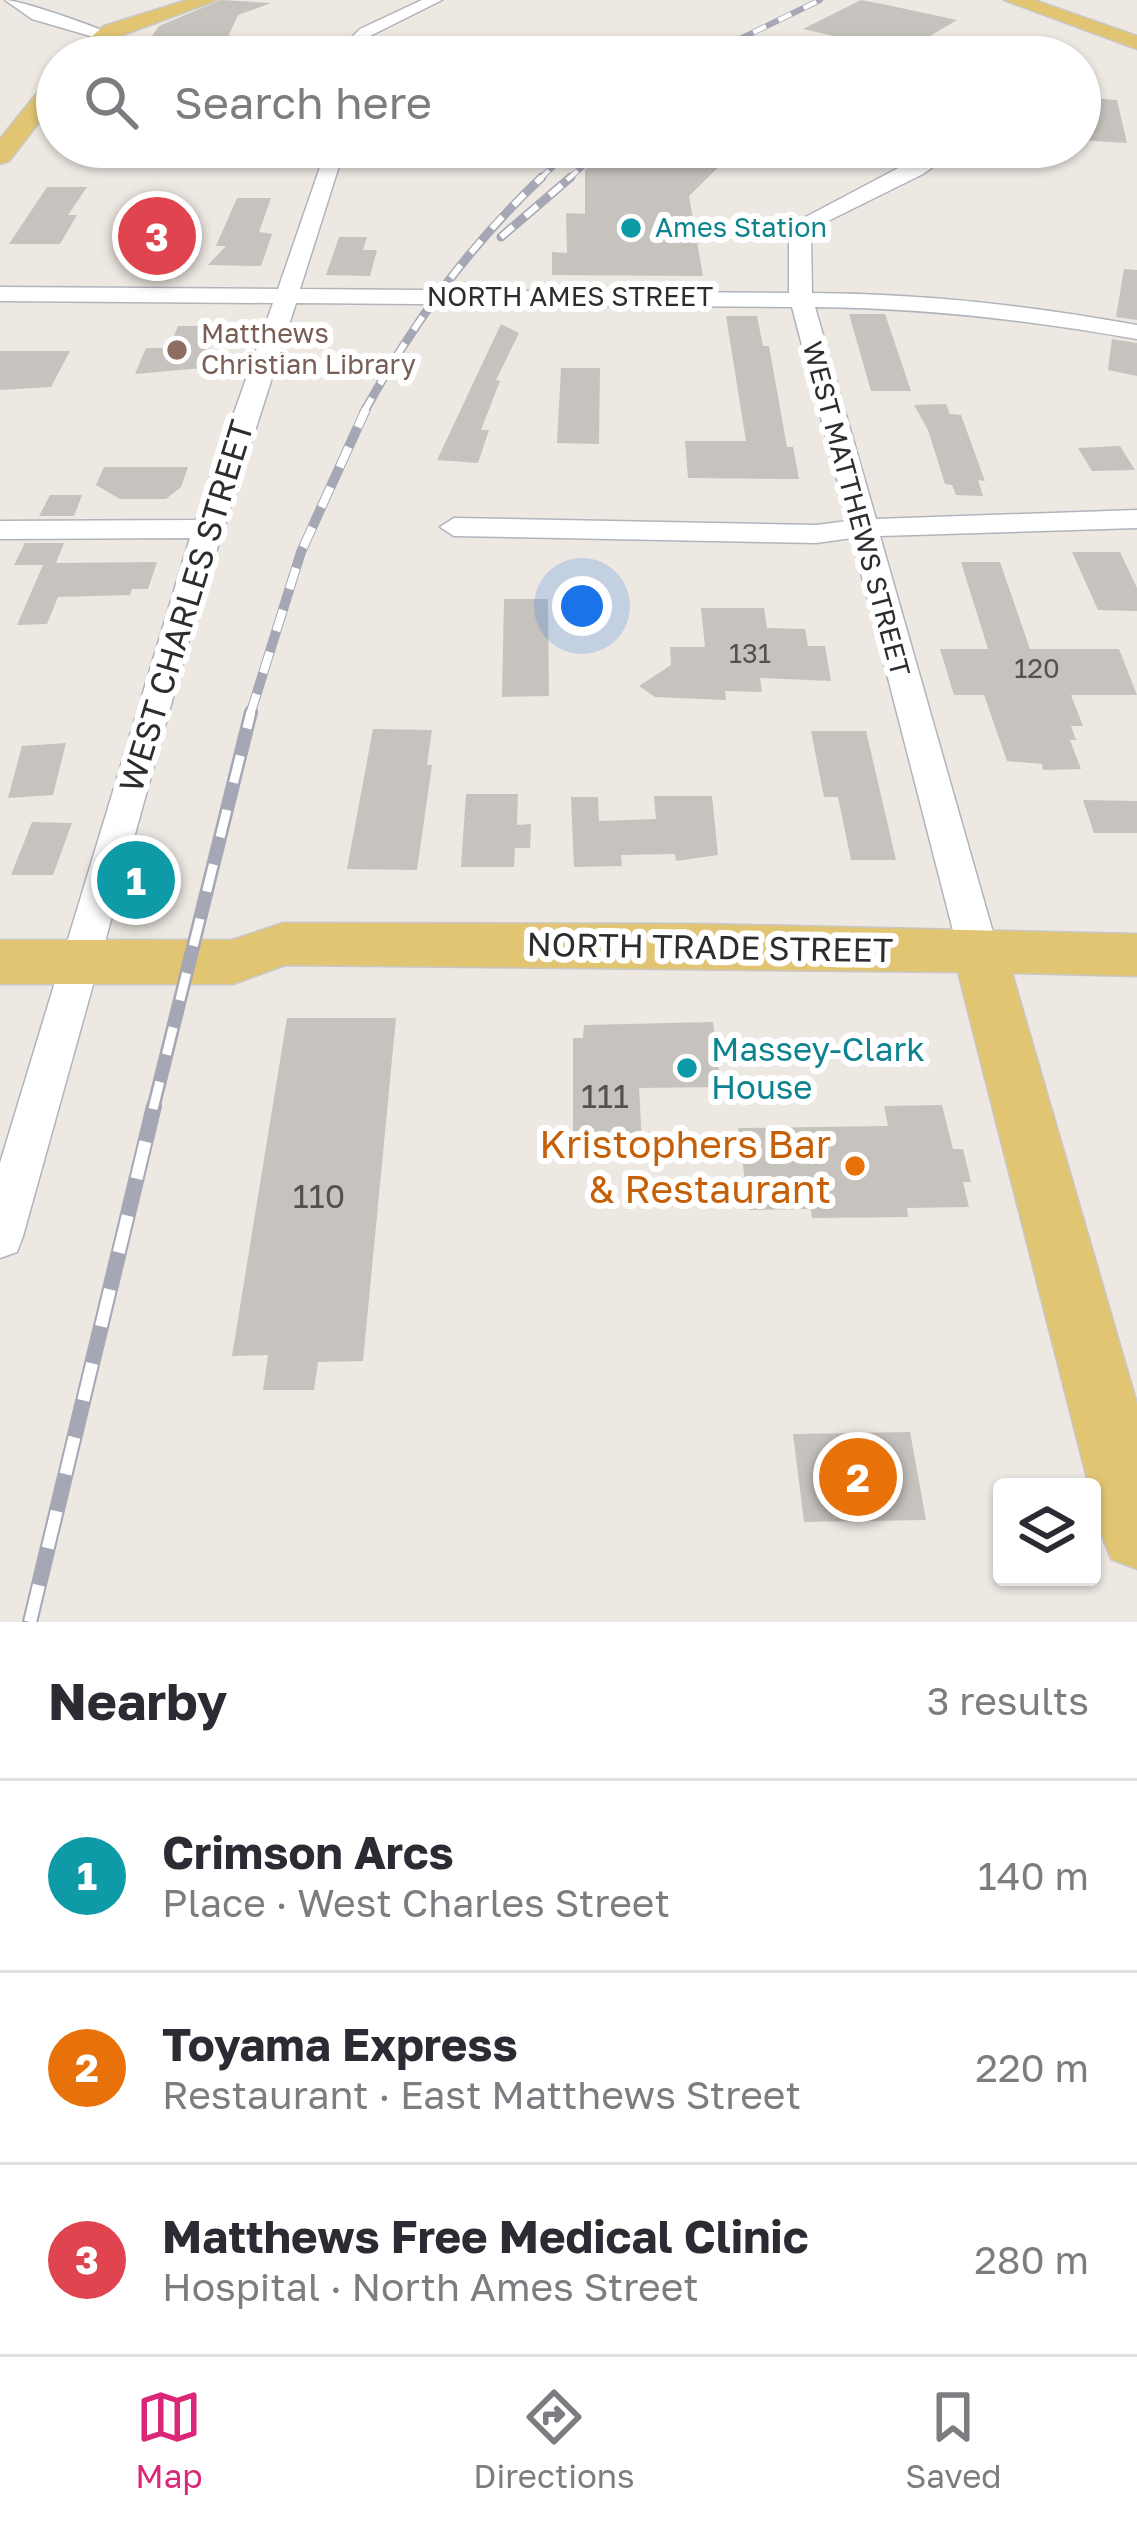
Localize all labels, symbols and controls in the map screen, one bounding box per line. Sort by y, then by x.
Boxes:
search box [36,36,1101,168]
icon: search [78,69,144,135]
text: Search here [174,75,432,129]
pin: 3 [118,191,196,281]
place label: Ames Station [655,211,827,243]
marker: Ames Station [618,215,644,241]
street label: NORTH AMES STREET [427,280,713,312]
place label: Matthews Christian Library [201,317,416,380]
marker: Matthews Christian Library [164,337,190,363]
street label: WEST MATTHEWS STREET [797,338,917,680]
street label: WEST CHARLES STREET [110,415,261,796]
your location [552,576,612,636]
house number: 131 [729,637,771,669]
house number: 120 [1014,652,1060,684]
pin: 1 [97,835,175,925]
street label: NORTH TRADE STREET [526,924,894,969]
place label: Massey-Clark House [711,1029,925,1106]
marker: Massey-Clark House [674,1055,700,1081]
house number: 111 [581,1076,629,1115]
place label: Kristophers Bar & Restaurant [539,1120,831,1212]
marker: Kristophers Bar & Restaurant [842,1153,868,1179]
house number: 110 [293,1176,345,1215]
pin: 2 [819,1432,897,1522]
map controls [993,1478,1101,1586]
button: layers [993,1478,1101,1586]
text: Nearby [48,1670,227,1731]
text: 3 results [927,1677,1089,1724]
text: Crimson Arcs [162,1825,454,1879]
text: 1 [77,1852,97,1899]
text: 140 m [978,1852,1089,1899]
text: Place · West Charles Street [162,1879,670,1926]
text: Toyama Express [162,2017,518,2071]
text: 2 [75,2044,99,2091]
text: 220 m [975,2044,1089,2091]
text: Restaurant · East Matthews Street [162,2071,801,2118]
text: Matthews Free Medical Clinic [162,2209,809,2263]
text: 3 [75,2236,99,2283]
text: 280 m [974,2236,1089,2283]
text: Hospital · North Ames Street [162,2263,699,2310]
tab: Map [135,2384,203,2495]
tab: Directions [473,2384,635,2495]
tab: Saved [905,2384,1002,2495]

